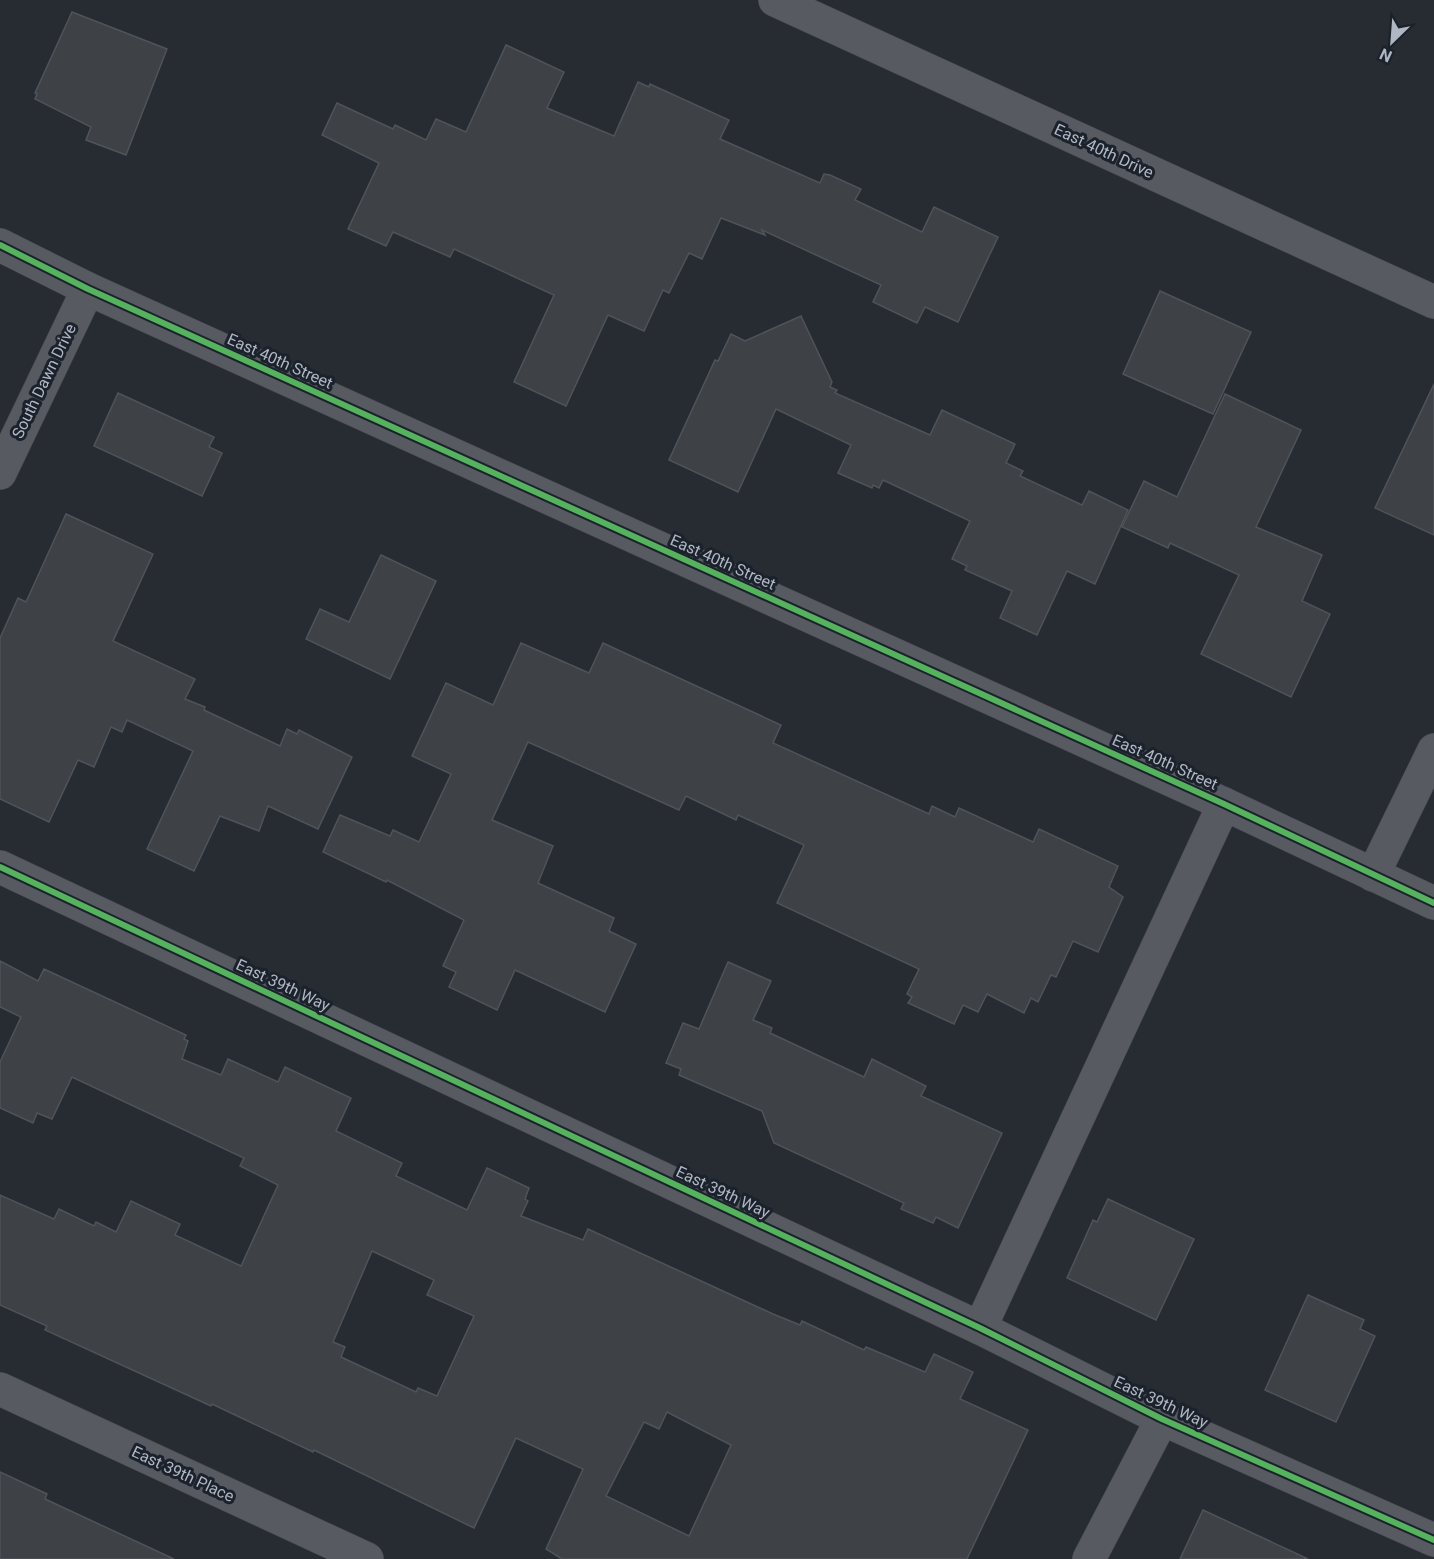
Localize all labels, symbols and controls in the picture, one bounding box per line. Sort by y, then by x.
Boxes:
north arrow [1362,12,1422,72]
text: N [1377,44,1395,66]
street label: East 40th Drive [1051,120,1157,182]
street label: South Dawn Drive [8,320,80,442]
street label: East 40th Street [224,329,336,393]
street label: East 40th Street [667,530,779,594]
street label: East 40th Street [1109,730,1221,794]
street label: East 39th Way [233,955,333,1015]
street label: East 39th Way [673,1162,773,1222]
street label: East 39th Way [1111,1372,1211,1432]
street label: East 39th Place [129,1442,237,1506]

